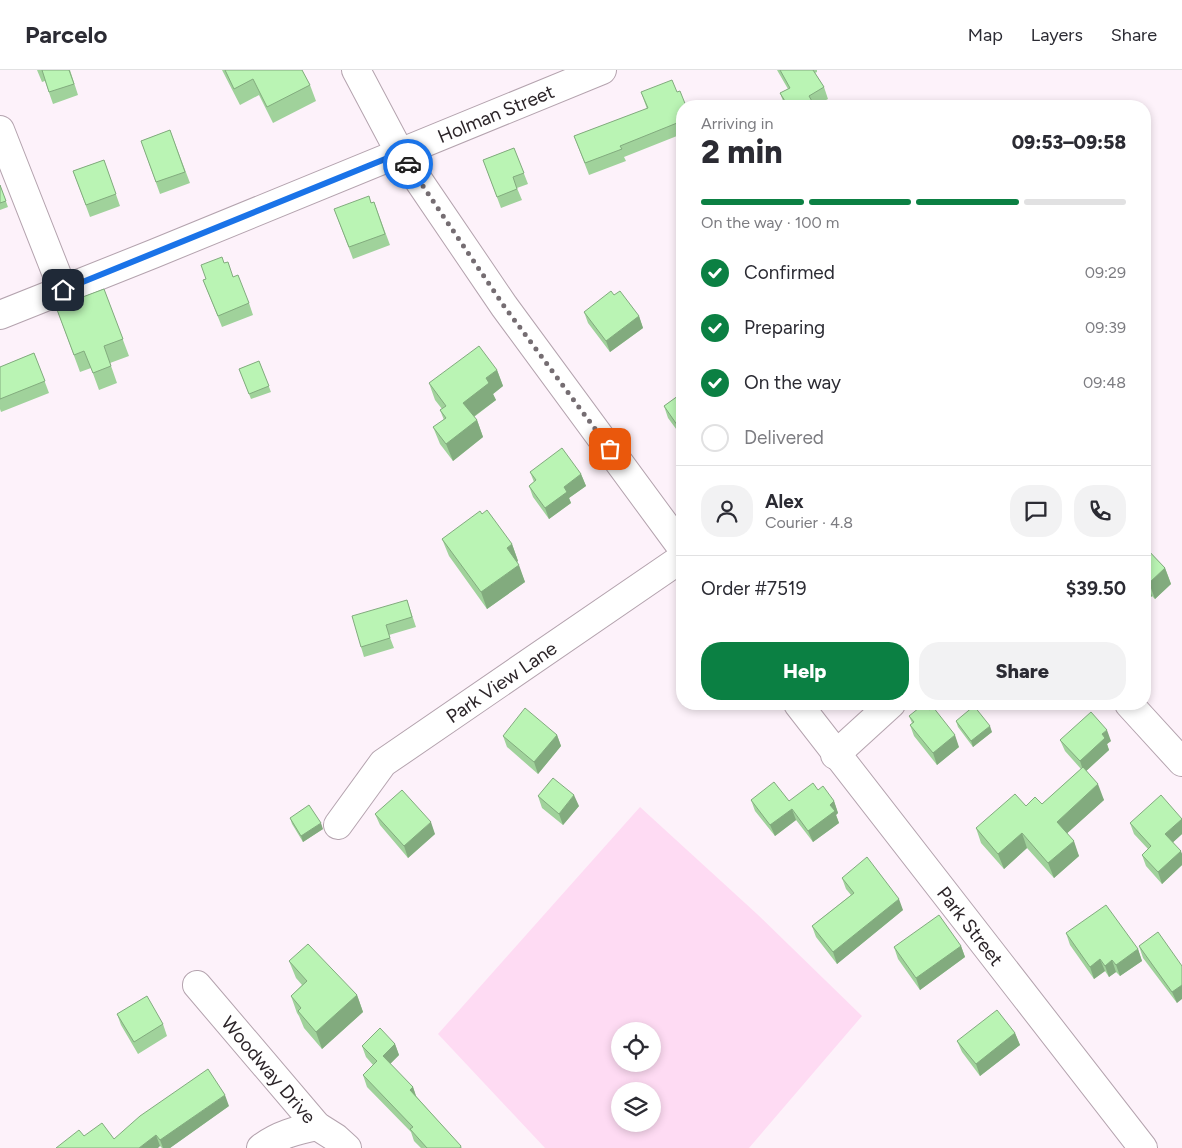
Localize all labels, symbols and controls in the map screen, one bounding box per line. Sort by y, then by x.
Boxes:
text: Parcelo [25,20,107,49]
text: Map [968,24,1003,46]
text: Layers [1031,24,1083,46]
text: Share [1111,24,1157,46]
street label: Holman Street [434,79,557,148]
text: Arriving in [701,114,773,133]
text: 09:53–09:58 [1012,131,1126,154]
text: 2 min [701,133,783,171]
courier [383,139,433,189]
icon: car [394,150,422,178]
text: On the way · 100 m [701,213,839,232]
icon: check [701,259,729,287]
text: Confirmed [744,261,835,284]
text: 09:29 [1085,263,1126,282]
pin [42,269,84,311]
icon: home [49,276,77,304]
icon: check [701,314,729,342]
text: Preparing [744,316,825,339]
text: 09:39 [1085,318,1126,337]
icon: check [701,369,729,397]
text: On the way [744,371,841,394]
text: 09:48 [1083,373,1126,392]
text: Delivered [744,426,824,449]
pin [589,428,631,470]
icon: bag [596,435,624,463]
button: person [701,485,753,537]
button: chat [1010,485,1062,537]
button: phone [1074,485,1126,537]
text: Alex [765,490,804,513]
text: Courier · 4.8 [765,513,853,532]
text: Order #7519 [701,577,806,600]
text: $39.50 [1066,577,1126,600]
street label: Park View Lane [442,636,561,728]
button: Help [701,642,909,700]
button: Share [919,642,1126,700]
street label: Park Street [932,882,1008,970]
street label: Woodway Drive [217,1011,321,1128]
map controls [611,1022,661,1132]
button: locate [611,1022,661,1072]
button: layers [611,1082,661,1132]

